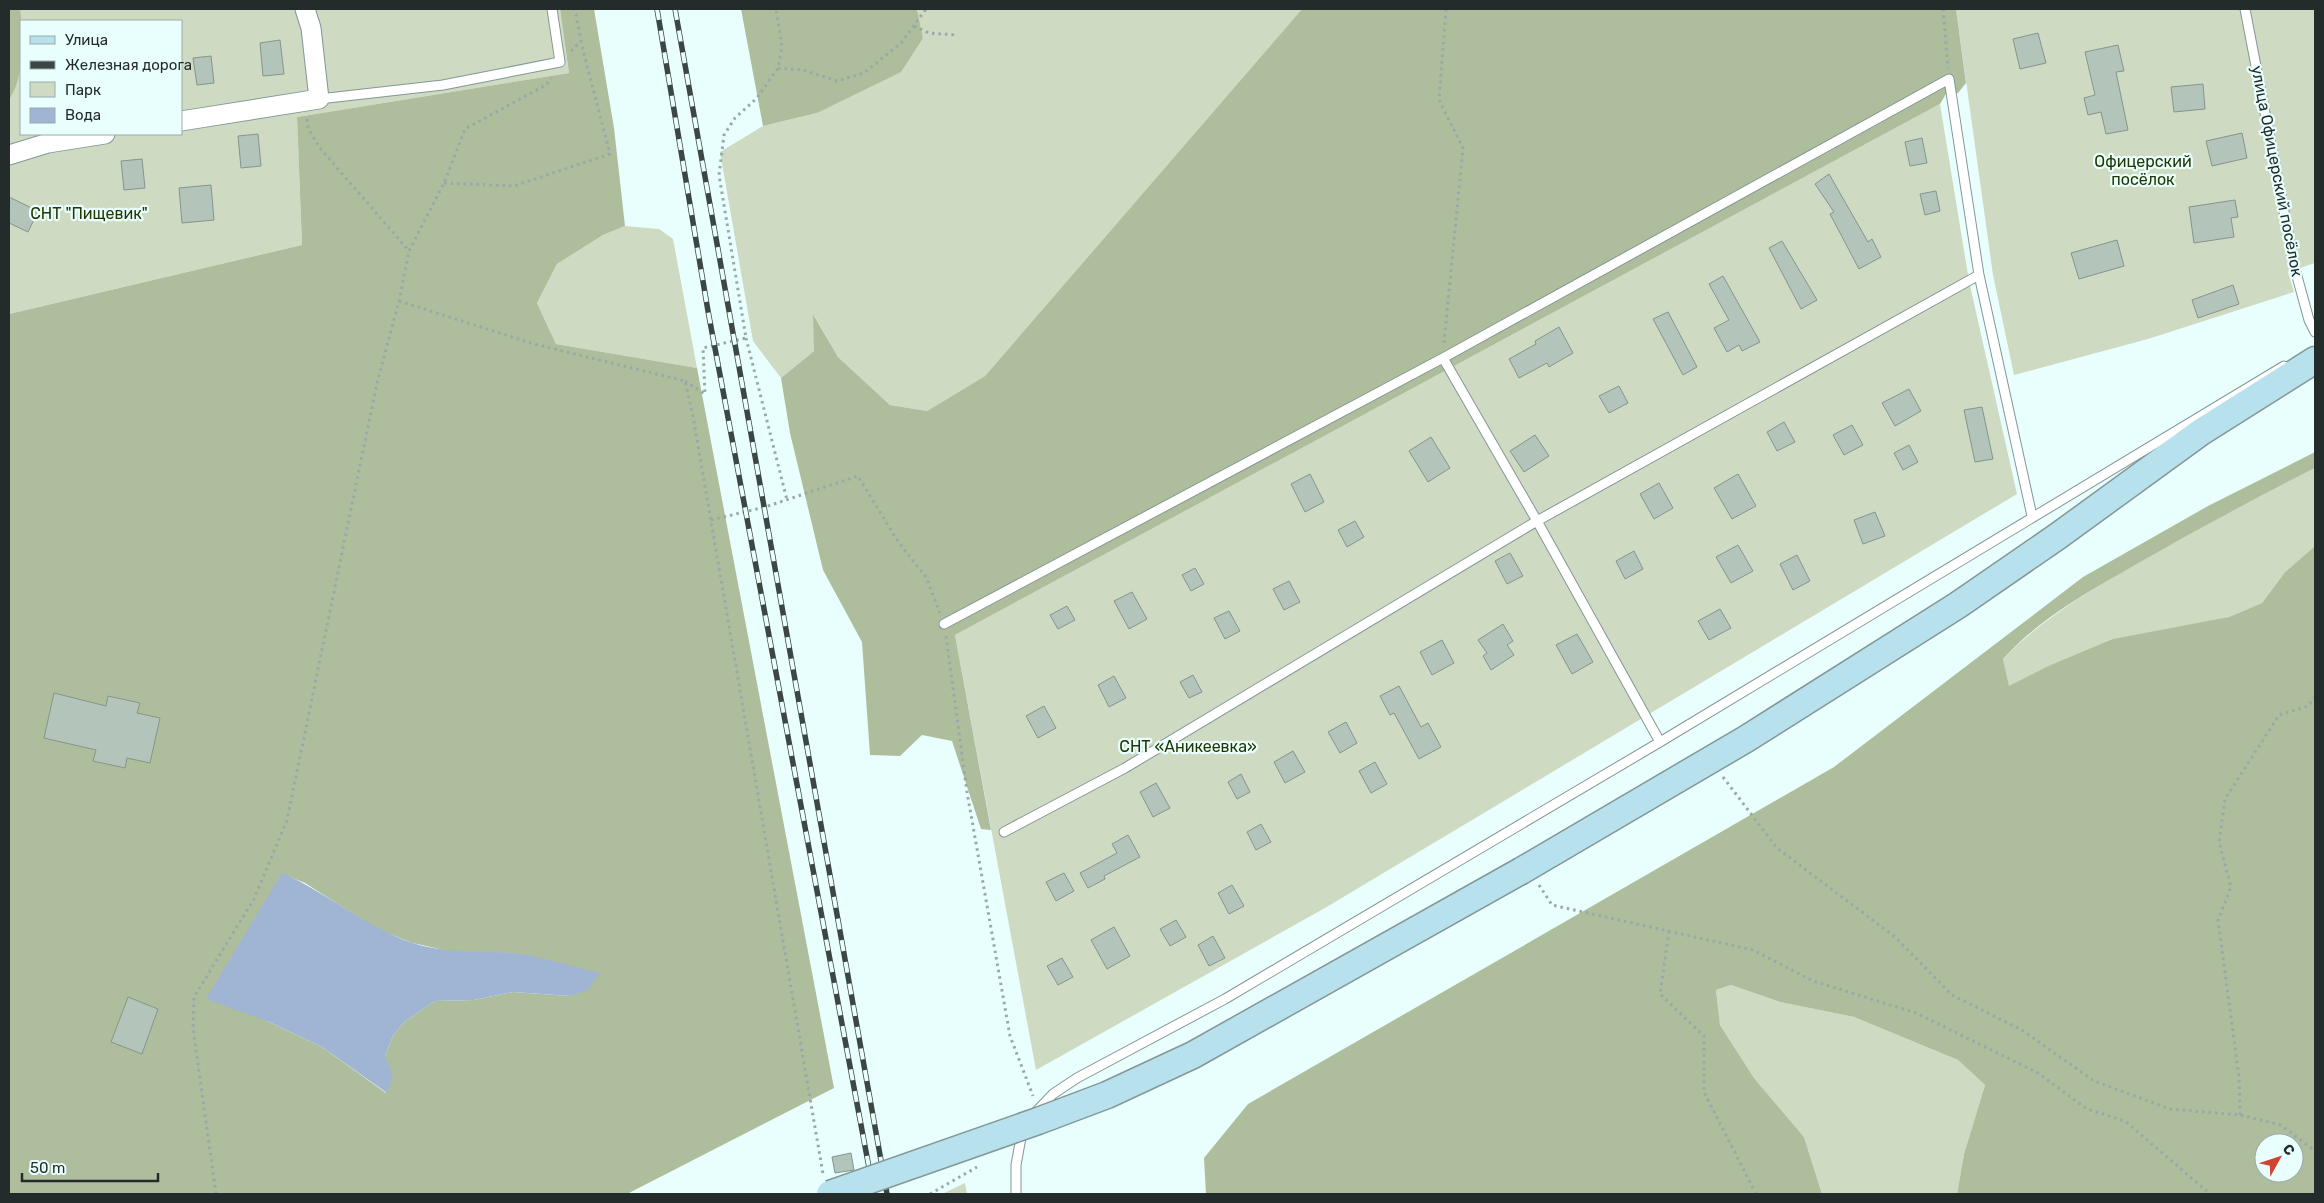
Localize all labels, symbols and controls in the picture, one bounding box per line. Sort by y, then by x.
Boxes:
legend [20,20,182,135]
text: Улица [65,31,108,49]
text: Железная дорога [65,56,192,74]
street label: улица Офицерский посёлок [2247,64,2307,279]
text: Парк [65,81,101,99]
text: Вода [65,106,101,124]
park label: Офицерский посёлок [2094,152,2192,189]
park label: СНТ "Пищевик" [30,204,148,223]
park label: СНТ «Аникеевка» [1119,737,1257,756]
north arrow [2254,1133,2304,1183]
text: С [2279,1141,2298,1159]
scale bar [22,1150,159,1182]
text: 50 m [30,1159,65,1177]

